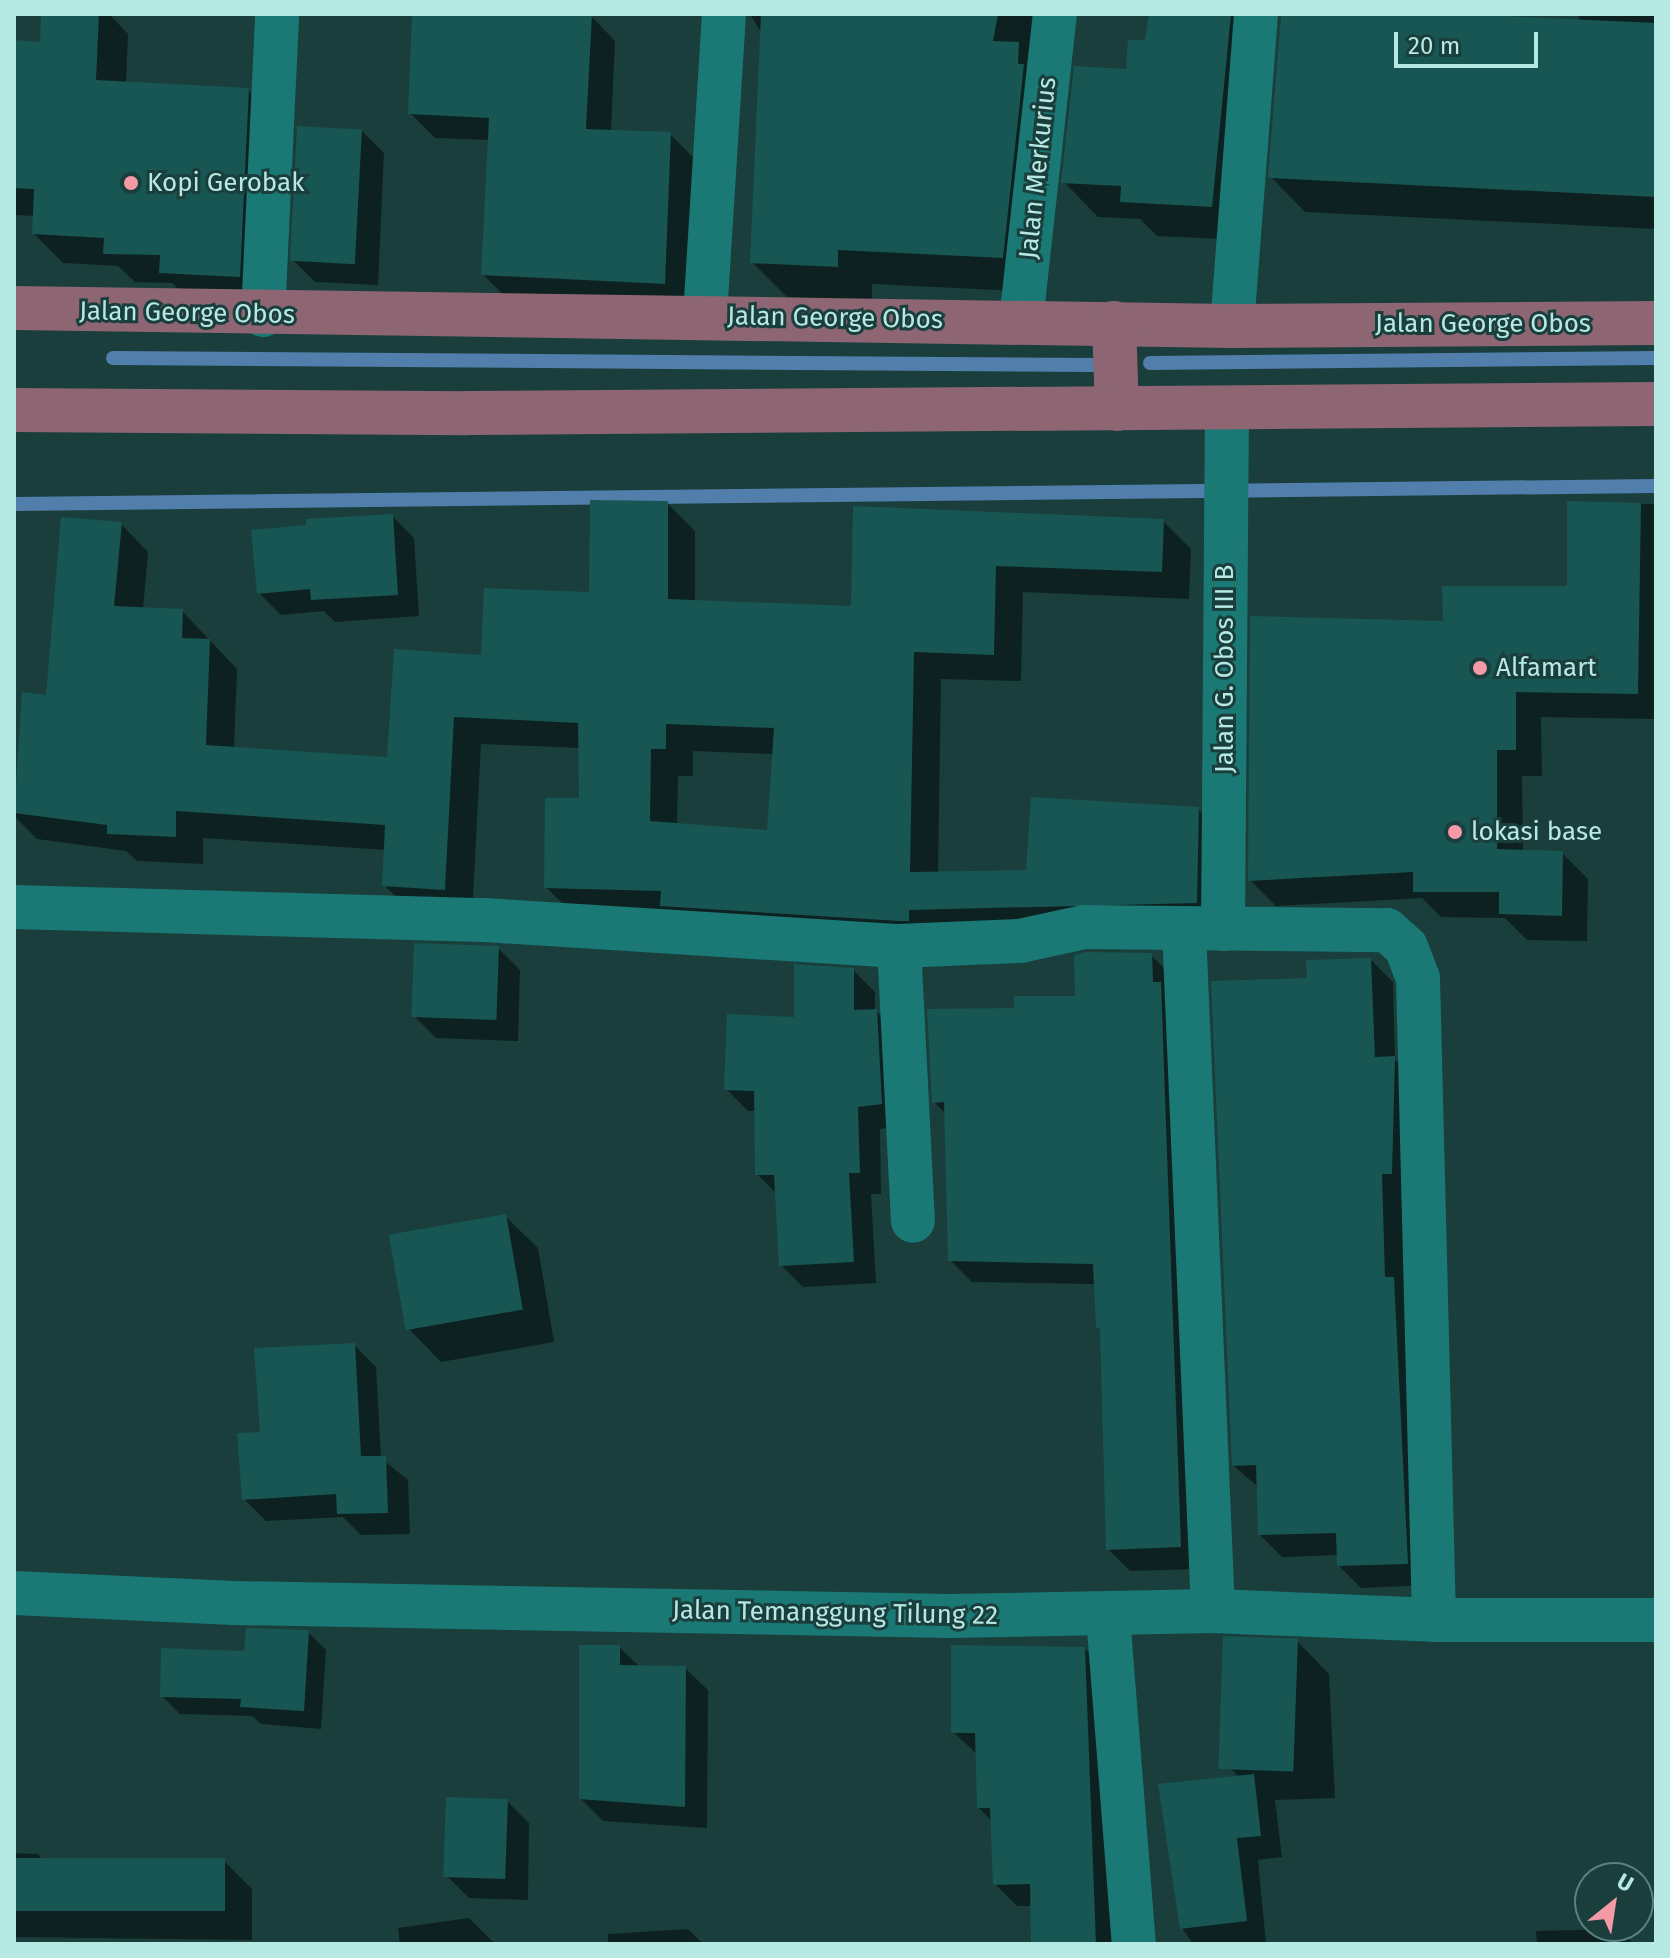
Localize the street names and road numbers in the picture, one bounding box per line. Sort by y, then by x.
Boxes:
street label: Jalan Merkurius [1013,75,1063,261]
street label: Jalan George Obos [79,296,295,330]
street label: Jalan George Obos [727,301,943,335]
street label: Jalan George Obos [1375,308,1591,340]
street label: Jalan G. Obos III B [1209,565,1241,773]
street label: Jalan Temanggung Tilung 22 [672,1595,998,1631]

